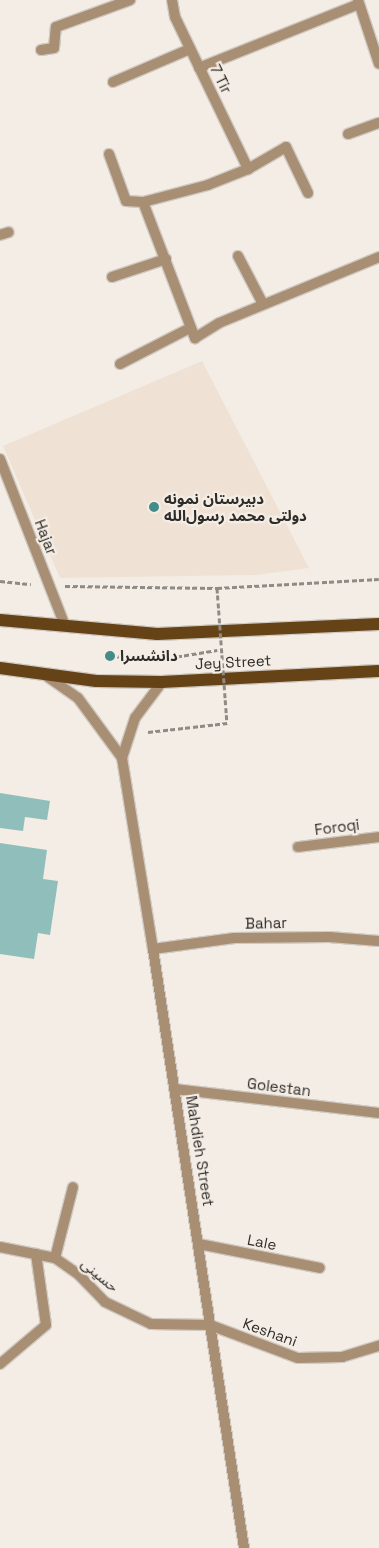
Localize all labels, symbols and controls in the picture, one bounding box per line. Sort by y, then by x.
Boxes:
street label: 7 Tir [206,61,236,97]
place label: دبیرستان نمونه دولتی محمد رسول‌الله [164,489,307,524]
marker: دبیرستان نمونه دولتی محمد رسول‌الله [148,501,160,513]
street label: Hajar [31,517,61,557]
place label: دانشسرا [120,647,178,665]
marker: دانشسرا [104,650,116,662]
street label: Jey Street [194,651,272,673]
street label: Foroqi [313,815,361,839]
street label: Bahar [245,914,287,932]
street label: Golestan [246,1074,312,1100]
street label: Mahdieh Street [182,1094,218,1208]
street label: Lale [246,1230,278,1254]
street label: حسینی [78,1254,122,1296]
street label: Keshani [240,1314,300,1350]

